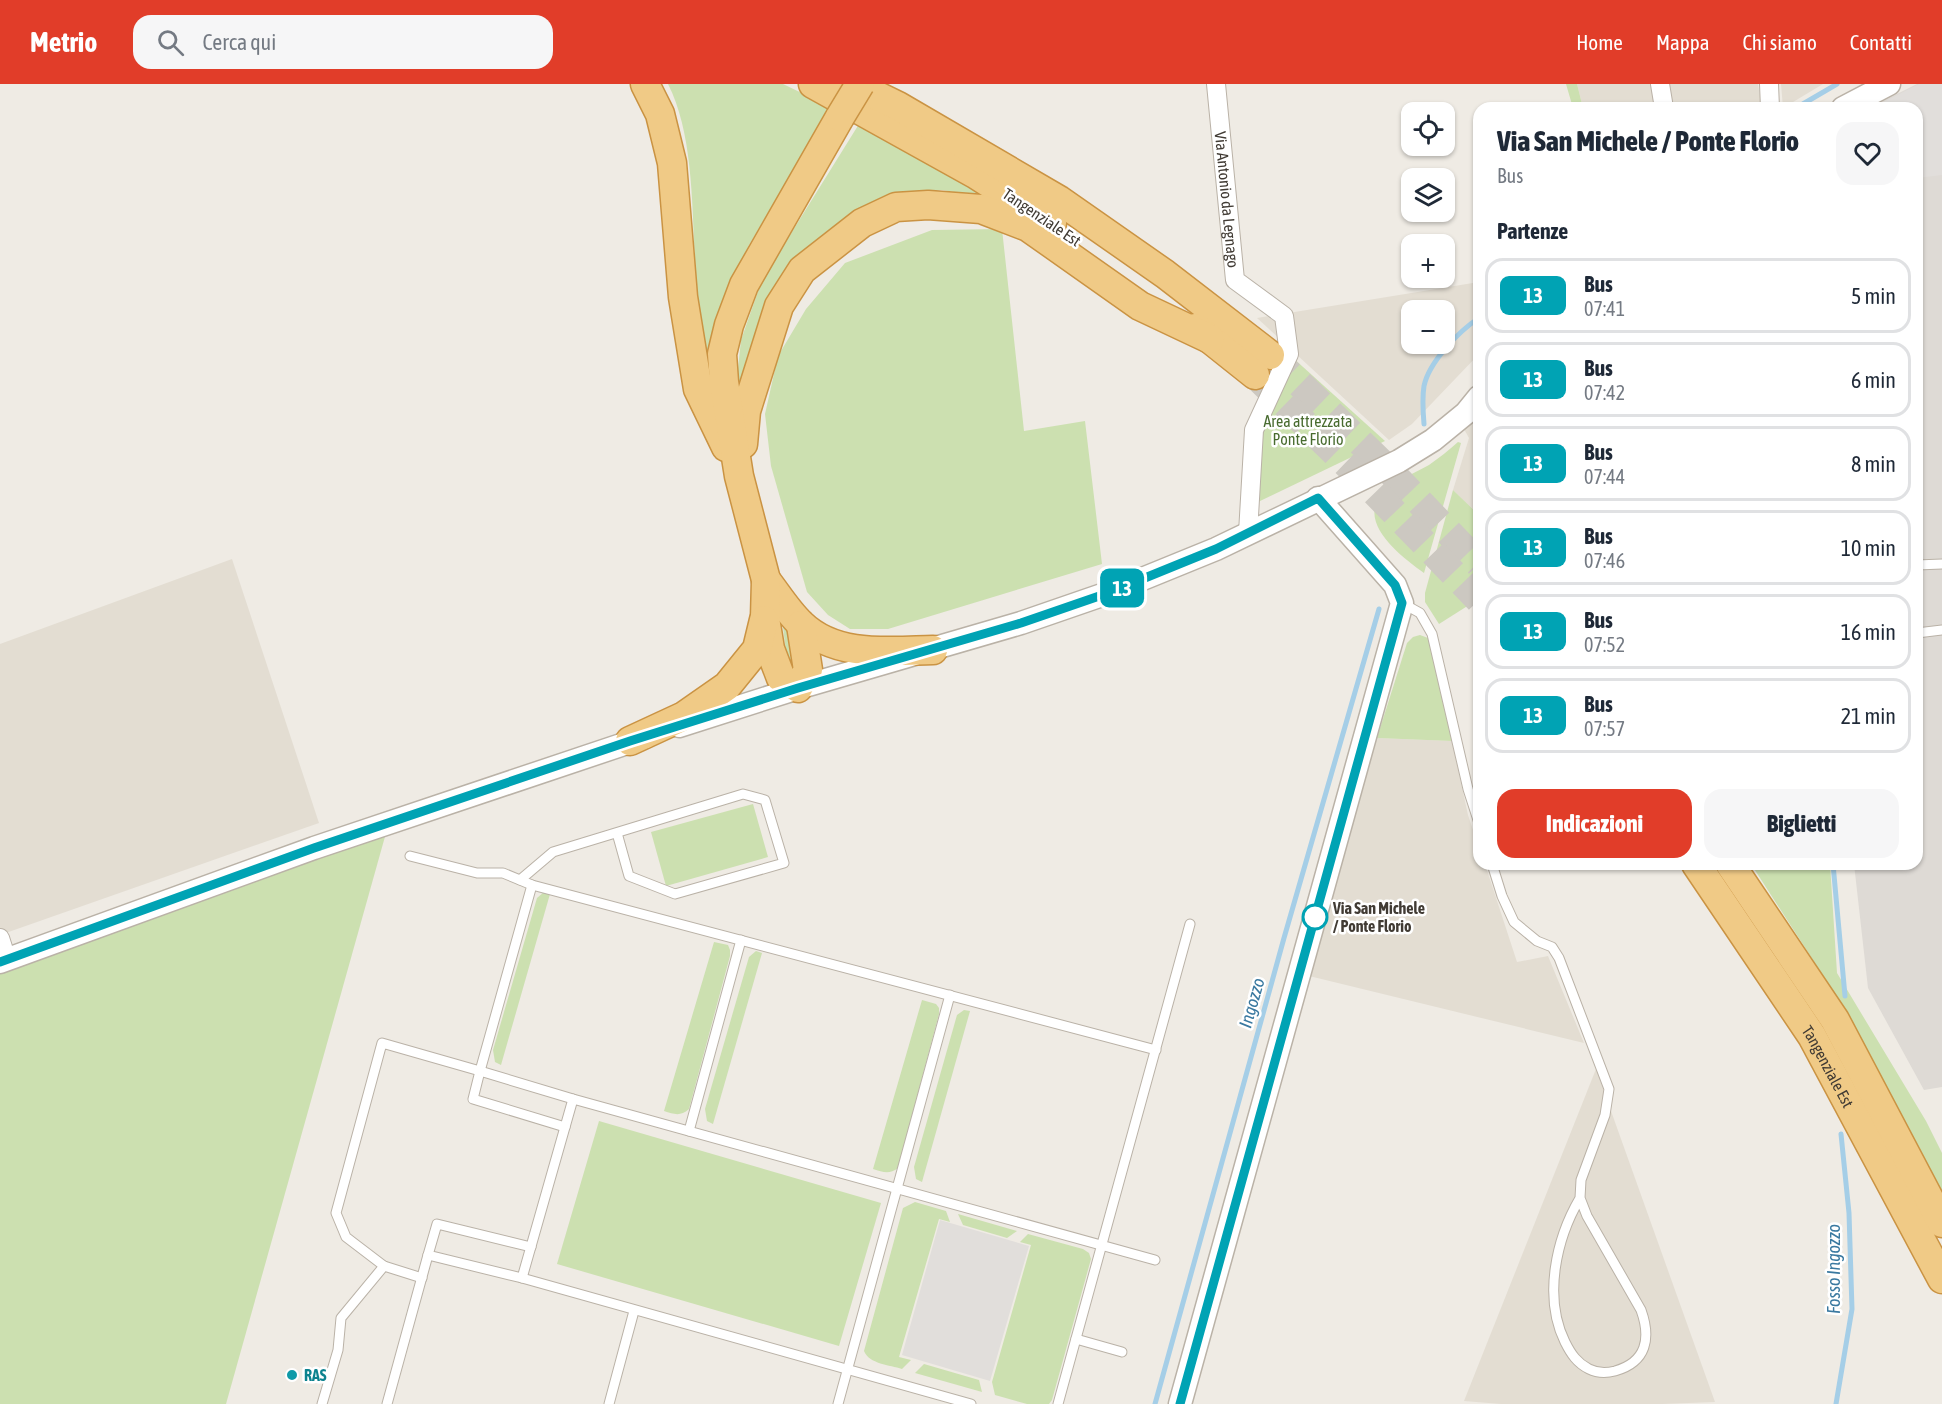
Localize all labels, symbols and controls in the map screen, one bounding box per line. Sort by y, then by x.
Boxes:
search box [133,15,553,69]
text: Metrio [30,26,97,58]
icon: search [154,26,187,59]
text: Cerca qui [202,29,276,55]
text: Home [1576,30,1623,54]
text: Mappa [1656,30,1709,54]
text: Chi siamo [1742,30,1817,54]
text: Contatti [1850,30,1912,54]
map controls [1401,102,1455,354]
button: locate [1401,102,1455,156]
button: heart [1836,122,1899,185]
text: Via San Michele / Ponte Florio [1497,125,1799,157]
street label: Via Antonio da Legnago [1212,130,1243,268]
text: Bus [1497,164,1523,187]
button: layers [1401,168,1455,222]
street label: Tangenziale Est [999,184,1085,251]
text: Partenze [1497,218,1568,244]
button: + [1401,234,1455,288]
text: Bus [1584,271,1613,297]
text: 13 [1523,283,1543,307]
text: 5 min [1851,283,1896,309]
text: 07:41 [1584,297,1625,320]
button: − [1401,300,1455,354]
text: Bus [1584,355,1613,381]
text: 13 [1523,367,1543,391]
text: 6 min [1851,367,1896,393]
text: 07:42 [1584,381,1625,404]
park label: Area attrezzata Ponte Florio [1263,412,1353,448]
text: Bus [1584,439,1613,465]
text: 13 [1523,451,1543,475]
text: 8 min [1851,451,1896,477]
text: 07:44 [1584,465,1625,488]
text: Bus [1584,523,1613,549]
text: 13 [1523,535,1543,559]
text: 10 min [1841,535,1896,561]
text: 07:46 [1584,549,1625,572]
line badge: 13 [1095,568,1149,608]
text: 13 [1112,576,1132,600]
text: Bus [1584,607,1613,633]
text: 13 [1523,619,1543,643]
text: 16 min [1841,619,1896,645]
text: 07:52 [1584,633,1625,656]
text: Bus [1584,691,1613,717]
text: 13 [1523,703,1543,727]
text: 21 min [1841,703,1896,729]
text: 07:57 [1584,717,1625,740]
button: Indicazioni [1497,789,1692,858]
button: Biglietti [1704,789,1899,858]
place label: Via San Michele / Ponte Florio [1332,899,1425,935]
marker: Via San Michele / Ponte Florio [1302,904,1328,930]
water label: Ingozzo [1234,975,1269,1030]
street label: Tangenziale Est [1799,1022,1858,1111]
water label: Fosso Ingozzo [1823,1224,1844,1314]
place label: RAS [304,1366,327,1384]
marker: RAS [285,1368,299,1382]

